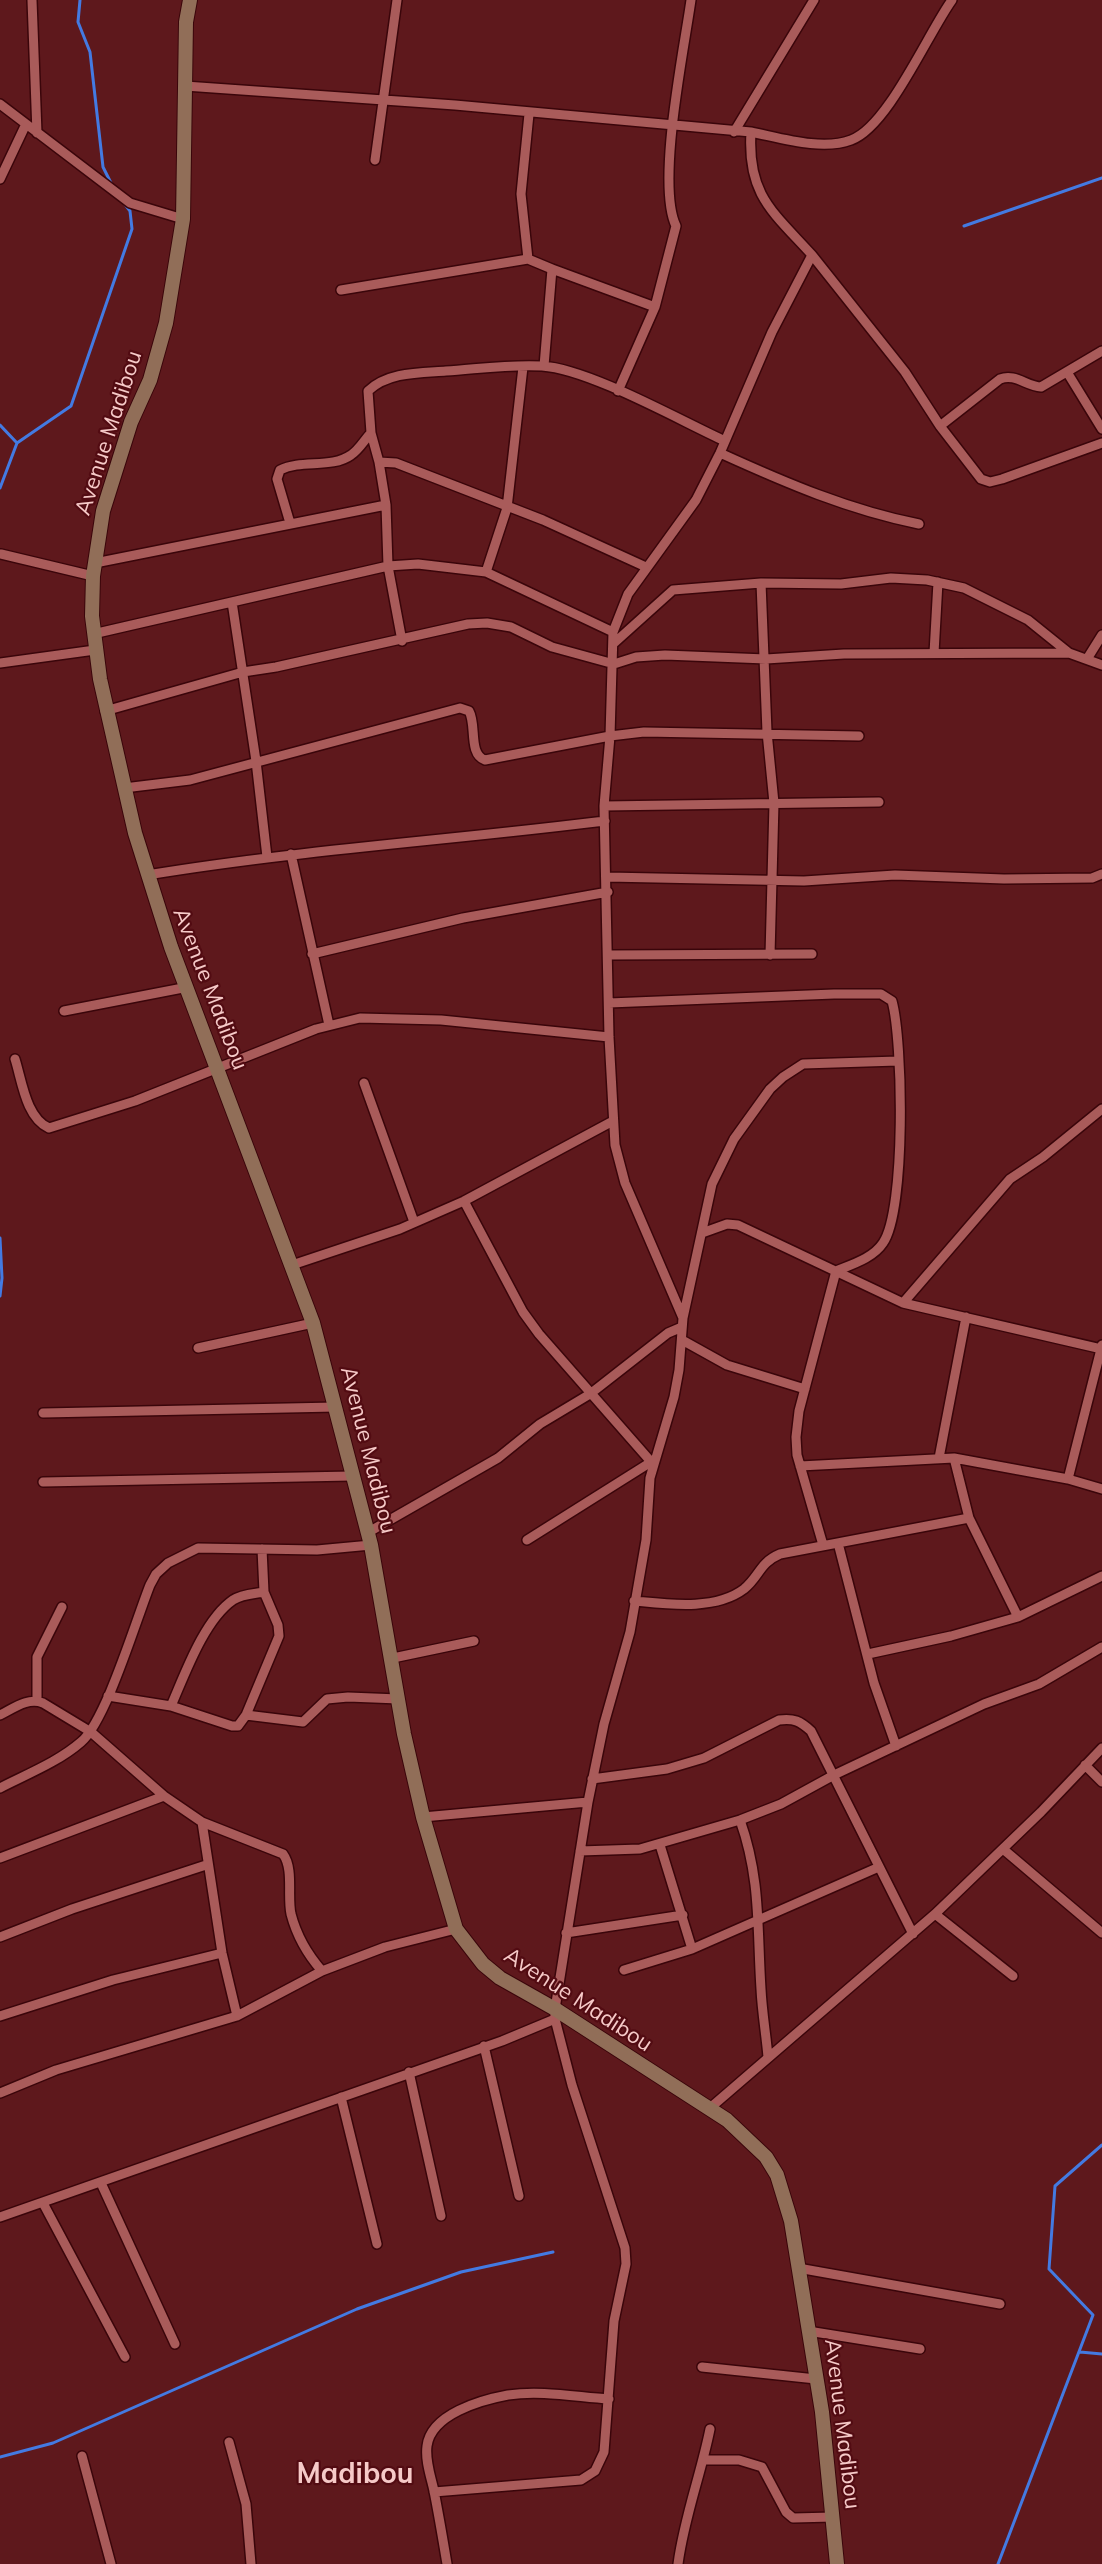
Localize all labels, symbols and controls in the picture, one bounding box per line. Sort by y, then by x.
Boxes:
street label: Avenue Madibou [70,347,148,519]
street label: Avenue Madibou [167,904,253,1074]
street label: Avenue Madibou [334,1364,402,1536]
street label: Avenue Madibou [499,1942,657,2058]
street label: Avenue Madibou [818,2337,866,2511]
district label: Madibou [296,2458,414,2492]

